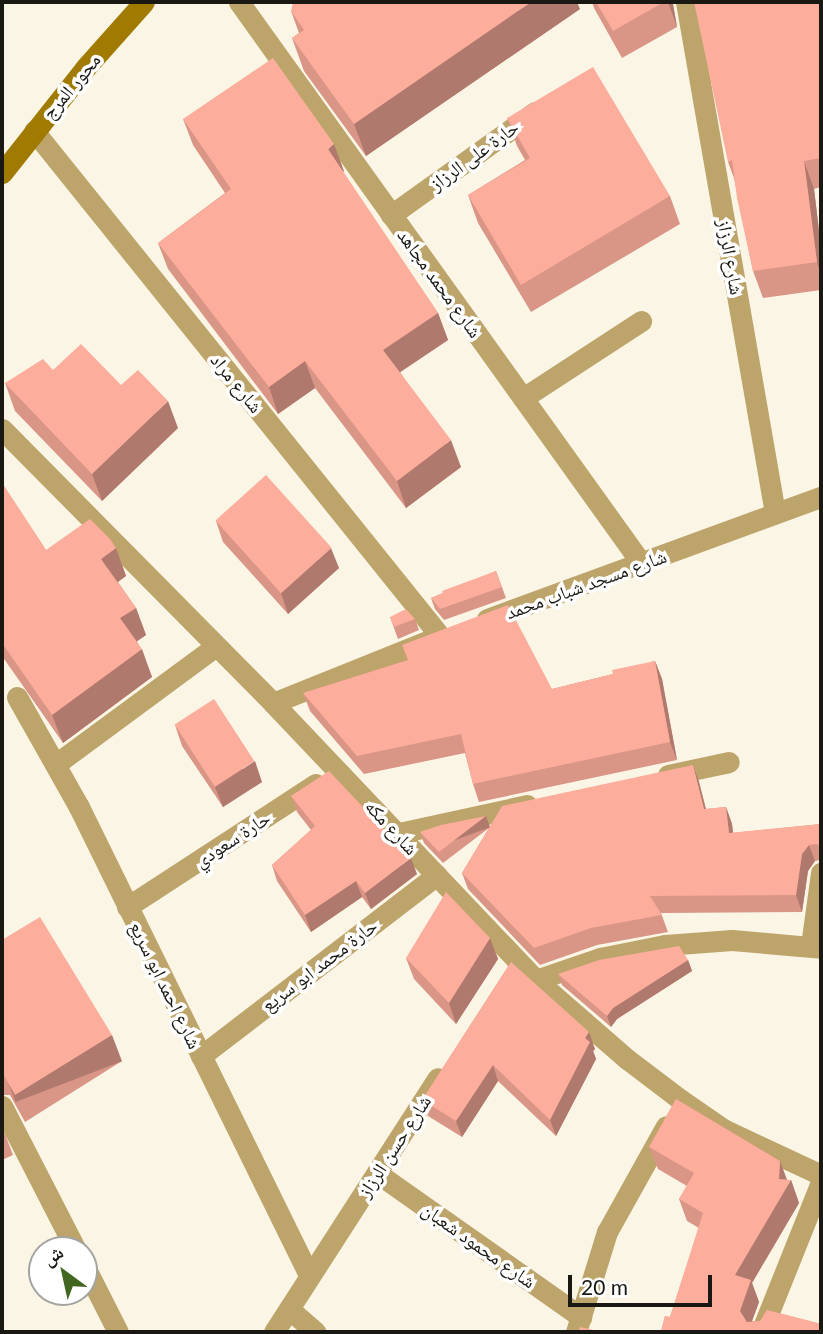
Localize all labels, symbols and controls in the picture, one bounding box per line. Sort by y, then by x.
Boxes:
street label: محور المرج [37,49,105,123]
street label: حارة على الرزاز [425,115,523,195]
street label: شارع الرزاز [713,217,749,297]
street label: شارع محمد مجاهد [393,224,487,342]
street label: شارع مراد [206,349,268,417]
street label: شارع مسجد شباب محمد [503,544,669,624]
street label: شارع مكه [361,795,423,859]
street label: حارة سعودي [190,806,274,872]
street label: حارة محمد ابو سريع [257,914,381,1016]
street label: شارع احمد ابو سريع [125,918,207,1052]
street label: شارع حسن الرزاز [353,1091,435,1201]
street label: شارع محمود شعبان [418,1197,540,1293]
north arrow [28,1236,98,1306]
text: ش [38,1240,67,1270]
scale bar [571,1260,714,1304]
text: 20 m [581,1274,628,1299]

